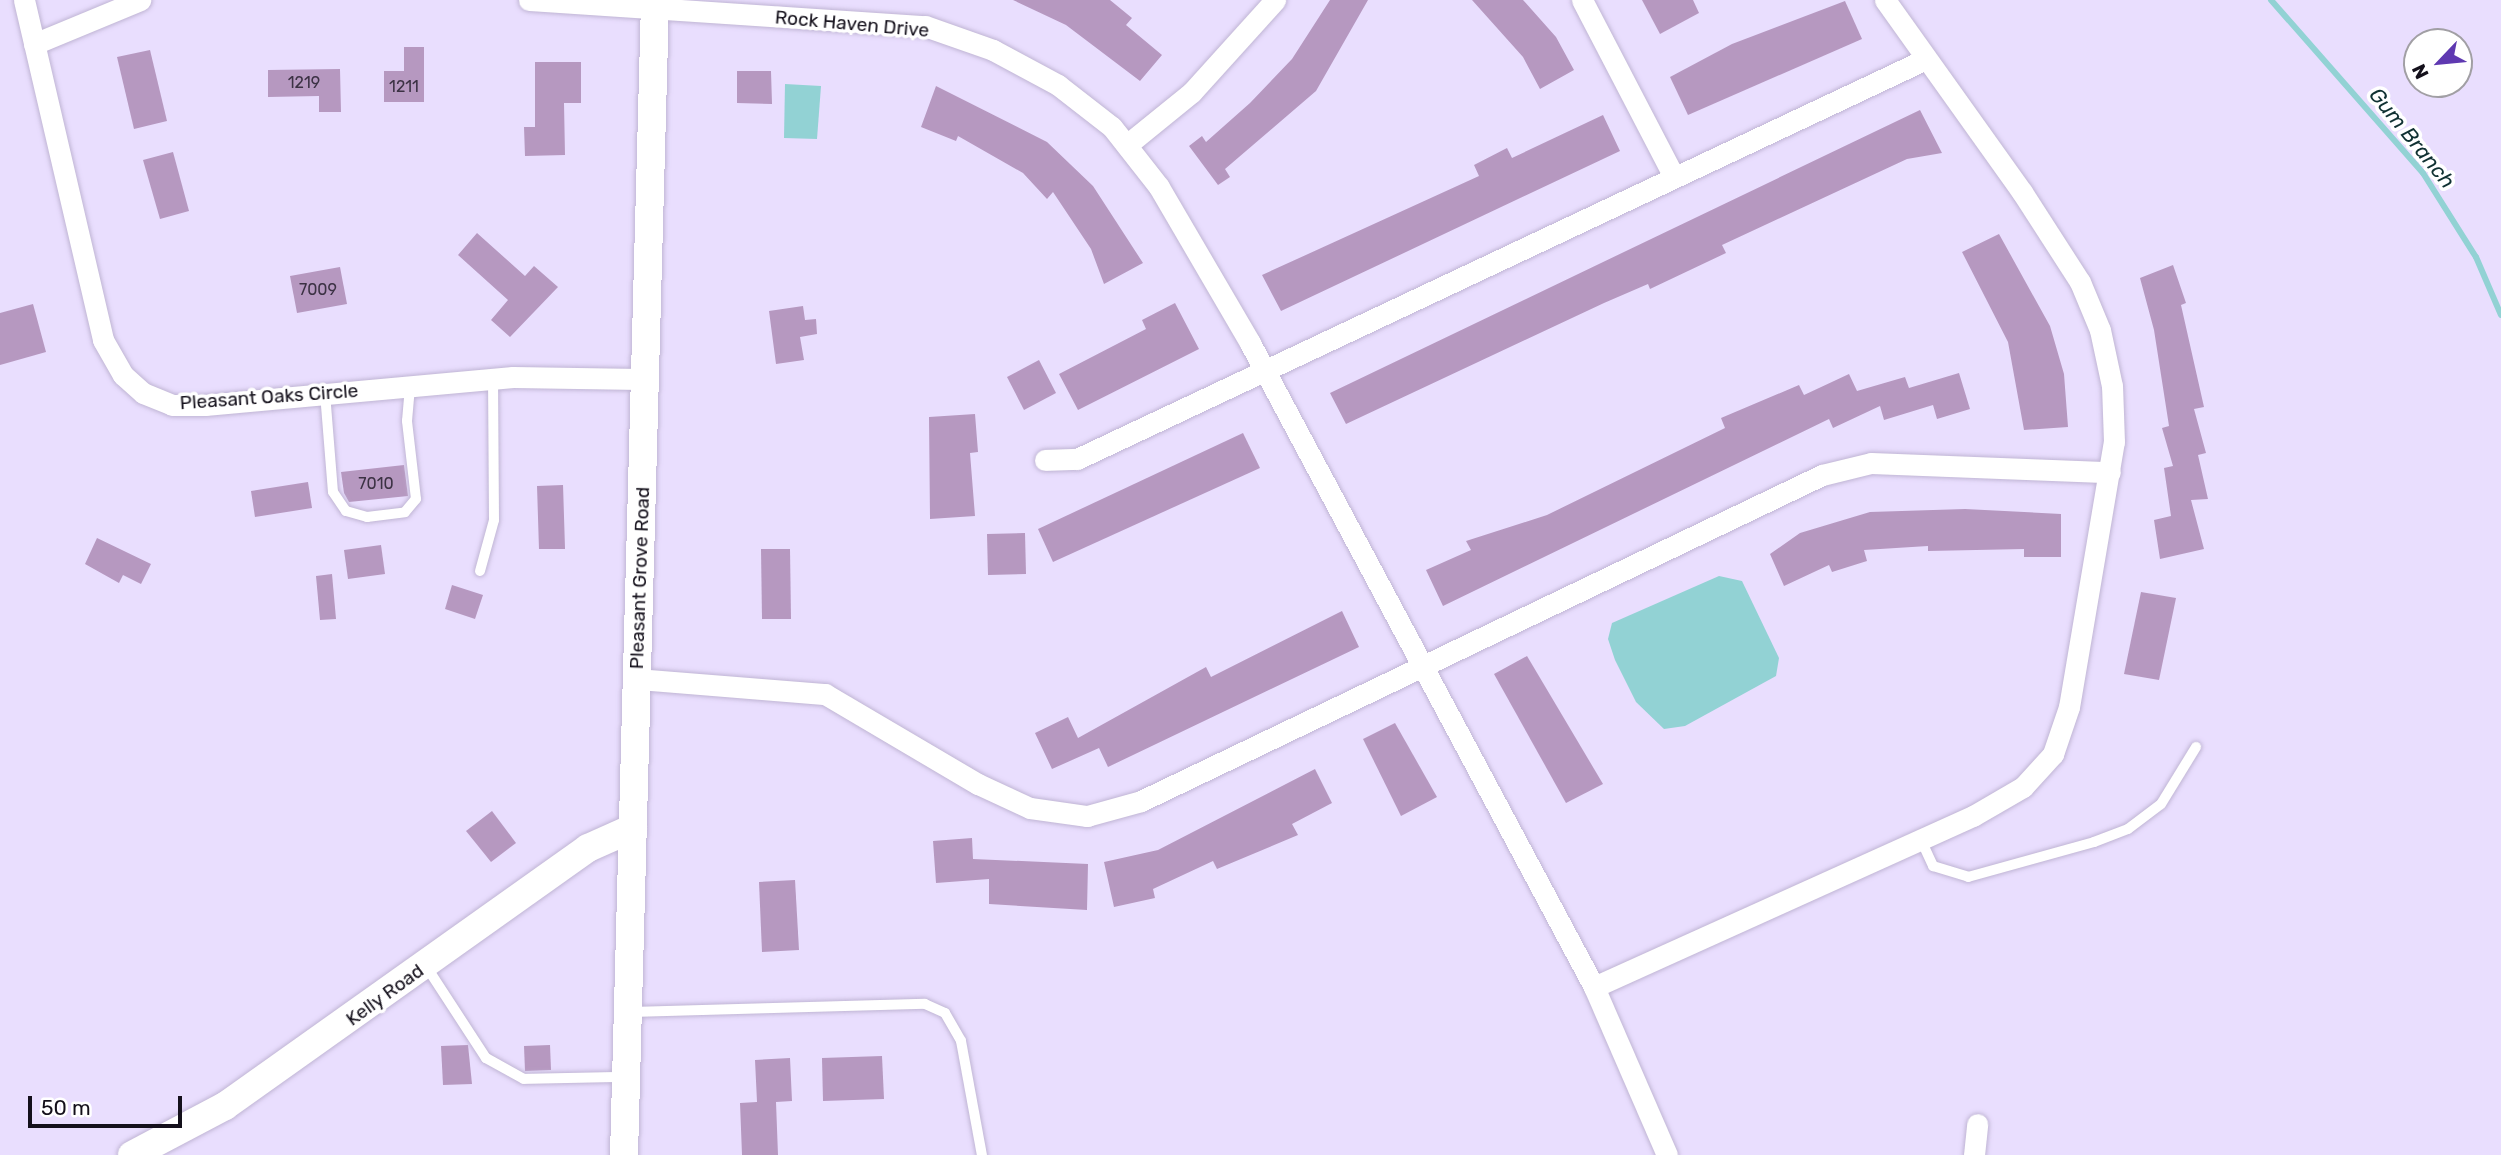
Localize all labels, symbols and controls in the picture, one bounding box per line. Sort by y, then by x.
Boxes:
street label: Rock Haven Drive [774,6,930,42]
north arrow [2403,28,2473,98]
text: N [2407,60,2434,83]
house number: 1219 [288,73,320,93]
house number: 1211 [389,77,419,97]
water label: Gum Branch [2364,83,2460,193]
house number: 7009 [299,280,337,300]
street label: Pleasant Oaks Circle [179,379,359,415]
house number: 7010 [358,474,394,494]
street label: Pleasant Grove Road [625,486,655,670]
street label: Kelly Road [342,959,428,1031]
scale bar [32,1082,186,1126]
text: 50 m [41,1095,91,1120]

